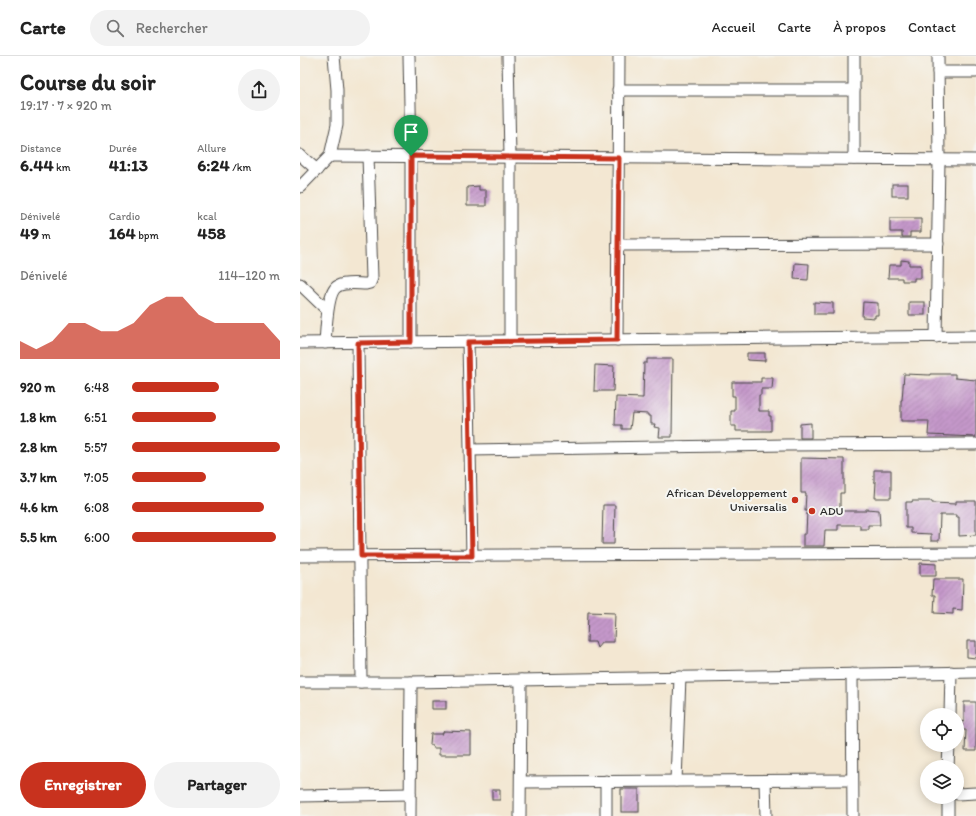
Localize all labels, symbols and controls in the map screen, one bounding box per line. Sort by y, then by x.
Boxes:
search box [90,10,370,46]
text: Carte [20,16,66,39]
icon: search [104,17,126,39]
text: Rechercher [136,19,208,37]
text: Accueil [712,19,755,36]
text: Carte [777,19,811,36]
text: À propos [833,19,886,36]
text: Contact [908,19,956,36]
text: Course du soir [20,69,155,96]
button: share [238,69,280,111]
text: 19:17 · 7 × 920 m [20,98,112,113]
pin [394,115,428,156]
icon: arrive [400,121,422,143]
text: Distance [20,142,61,155]
text: Durée [109,142,137,155]
text: Allure [197,142,226,155]
text: 6.44 [20,155,54,175]
text: 41:13 [109,155,148,175]
text: 6:24 [197,155,230,175]
text: km [54,161,71,174]
text: /km [230,161,251,174]
text: Dénivelé [20,210,60,223]
text: Cardio [109,210,140,223]
text: kcal [197,210,217,223]
text: 49 [20,223,39,243]
text: 164 [109,223,136,243]
text: 458 [197,223,226,243]
text: m [39,229,51,242]
text: bpm [136,229,159,242]
text: Dénivelé [20,268,68,283]
text: 114–120 m [218,268,280,283]
text: 920 m [20,380,56,395]
text: 6:48 [84,380,109,395]
text: 1.8 km [20,410,56,425]
text: 6:51 [84,410,107,425]
text: 2.8 km [20,440,57,455]
text: 5:57 [84,440,107,455]
text: 3.7 km [20,470,57,485]
text: 7:05 [84,470,108,485]
place label: African Développement Universalis [666,486,788,514]
marker: African Développement Universalis [790,495,800,505]
text: 4.6 km [20,500,58,515]
text: 6:08 [84,500,109,515]
place label: ADU [820,504,844,518]
marker: ADU [807,506,817,516]
text: 5.5 km [20,530,57,545]
text: 6:00 [84,530,110,545]
map controls [920,708,964,804]
button: locate [920,708,964,752]
button: layers [920,760,964,804]
button: Enregistrer [20,762,146,808]
button: Partager [154,762,280,808]

